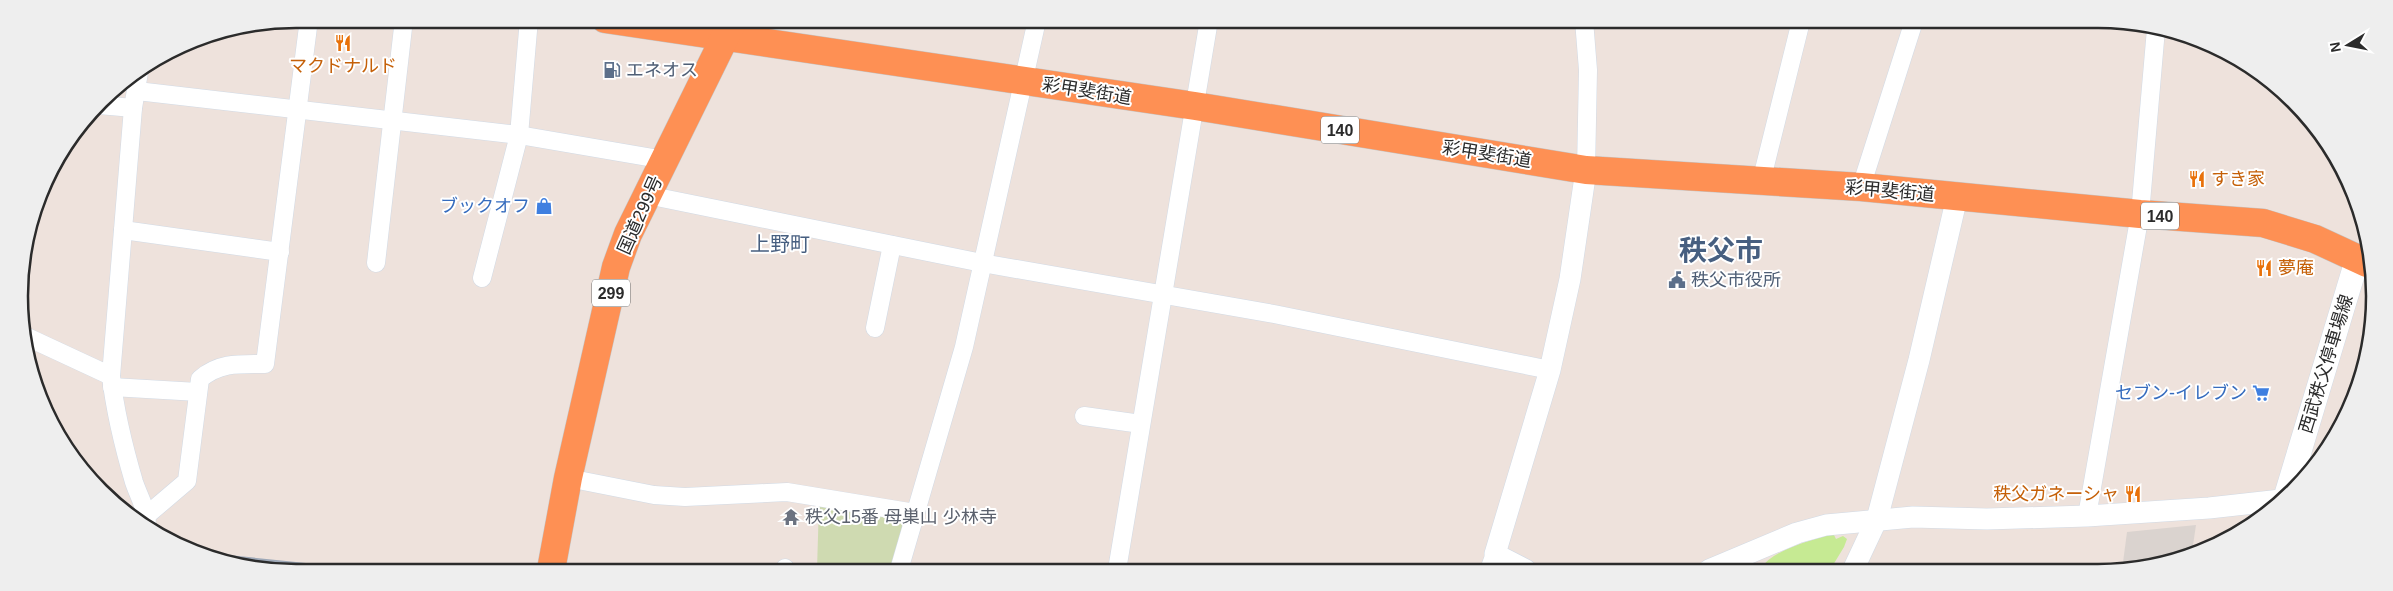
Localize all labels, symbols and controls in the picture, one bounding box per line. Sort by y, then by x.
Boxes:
north arrow [2323,20,2373,70]
restaurant icon: マクドナルド [333,33,353,53]
text: N [2326,41,2344,54]
place label: マクドナルド [289,56,397,76]
fuel station icon: エネオス [602,60,622,80]
place label: エネオス [626,60,698,80]
street label: 彩甲斐街道 [1041,74,1133,108]
road number: 140 [1321,116,1359,144]
street label: 彩甲斐街道 [1441,137,1533,171]
restaurant icon: すき家 [2187,169,2207,189]
place label: すき家 [2211,169,2265,189]
street label: 国道299号 [614,173,666,257]
street label: 彩甲斐街道 [1844,177,1936,205]
place label: ブックオフ [440,196,530,216]
shop icon: ブックオフ [534,196,554,216]
road number: 140 [2141,202,2179,230]
district label: 上野町 [750,233,810,255]
district label: 秩父市 [1679,235,1763,266]
restaurant icon: 夢庵 [2254,258,2274,278]
place label: 夢庵 [2278,258,2314,278]
public building icon: 秩父市役所 [1667,270,1687,290]
place label: 秩父市役所 [1691,270,1781,290]
road number: 299 [592,280,630,306]
street label: 西武秩父停車場線 [2295,292,2357,436]
place label: セブン-イレブン [2115,383,2247,403]
supermarket icon: セブン-イレブン [2251,383,2271,403]
place label: 秩父ガネーシャ [1993,484,2119,504]
restaurant icon: 秩父ガネーシャ [2123,484,2143,504]
temple icon: 秩父15番 母巣山 少林寺 [781,507,801,527]
place label: 秩父15番 母巣山 少林寺 [805,507,997,527]

